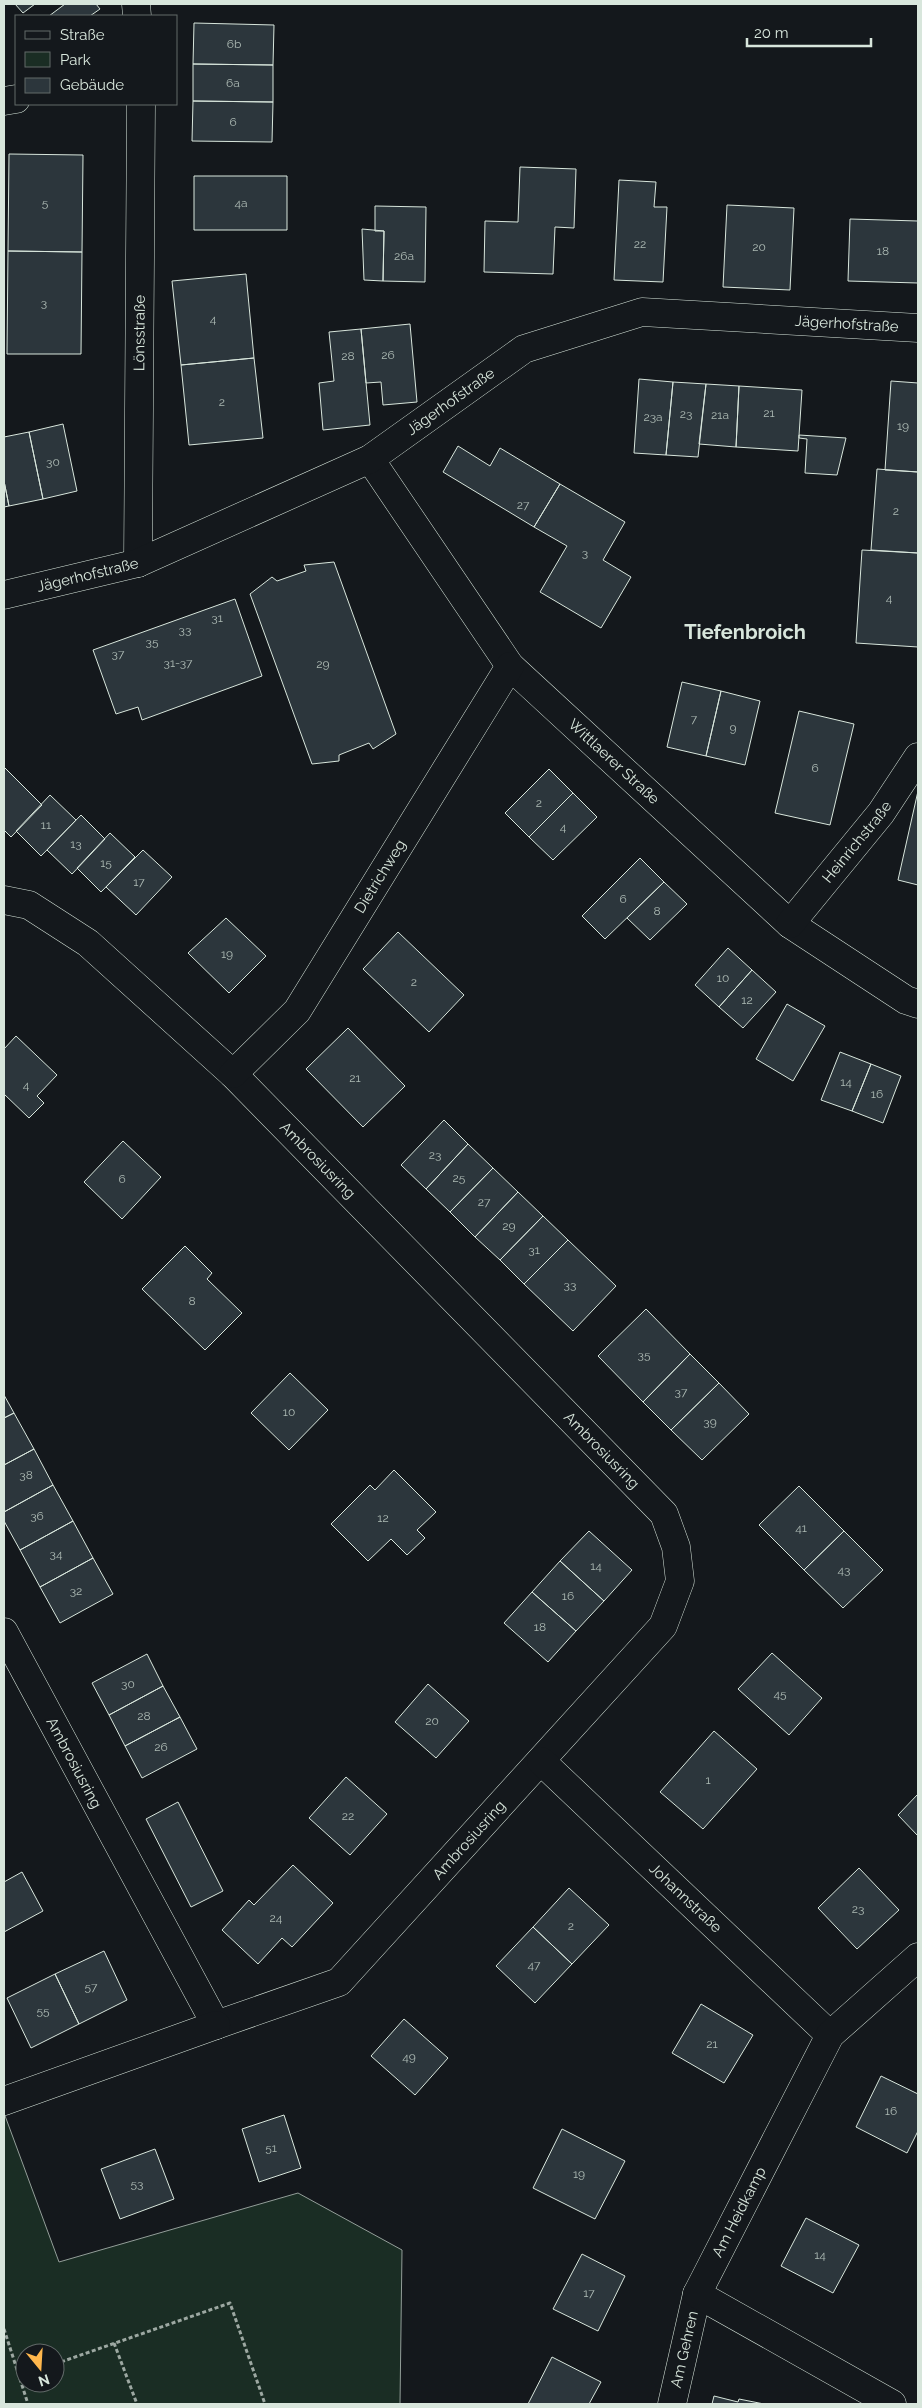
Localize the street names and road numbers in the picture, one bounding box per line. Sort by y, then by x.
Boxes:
street label: Lönsstraße [130,295,149,371]
street label: Jägerhofstraße [794,312,899,336]
street label: Jägerhofstraße [403,364,498,439]
street label: Jägerhofstraße [35,554,140,596]
street label: Wittlaerer Straße [565,715,663,808]
street label: Heinrichstraße [819,797,896,886]
street label: Dietrichweg [351,836,410,917]
street label: Ambrosiusring [276,1118,359,1203]
street label: Ambrosiusring [560,1408,643,1493]
street label: Ambrosiusring [42,1714,106,1812]
street label: Ambrosiusring [429,1797,509,1883]
street label: Johannstraße [645,1859,726,1937]
street label: Am Heidkamp [708,2164,770,2260]
street label: Am Gehren [667,2309,702,2390]

